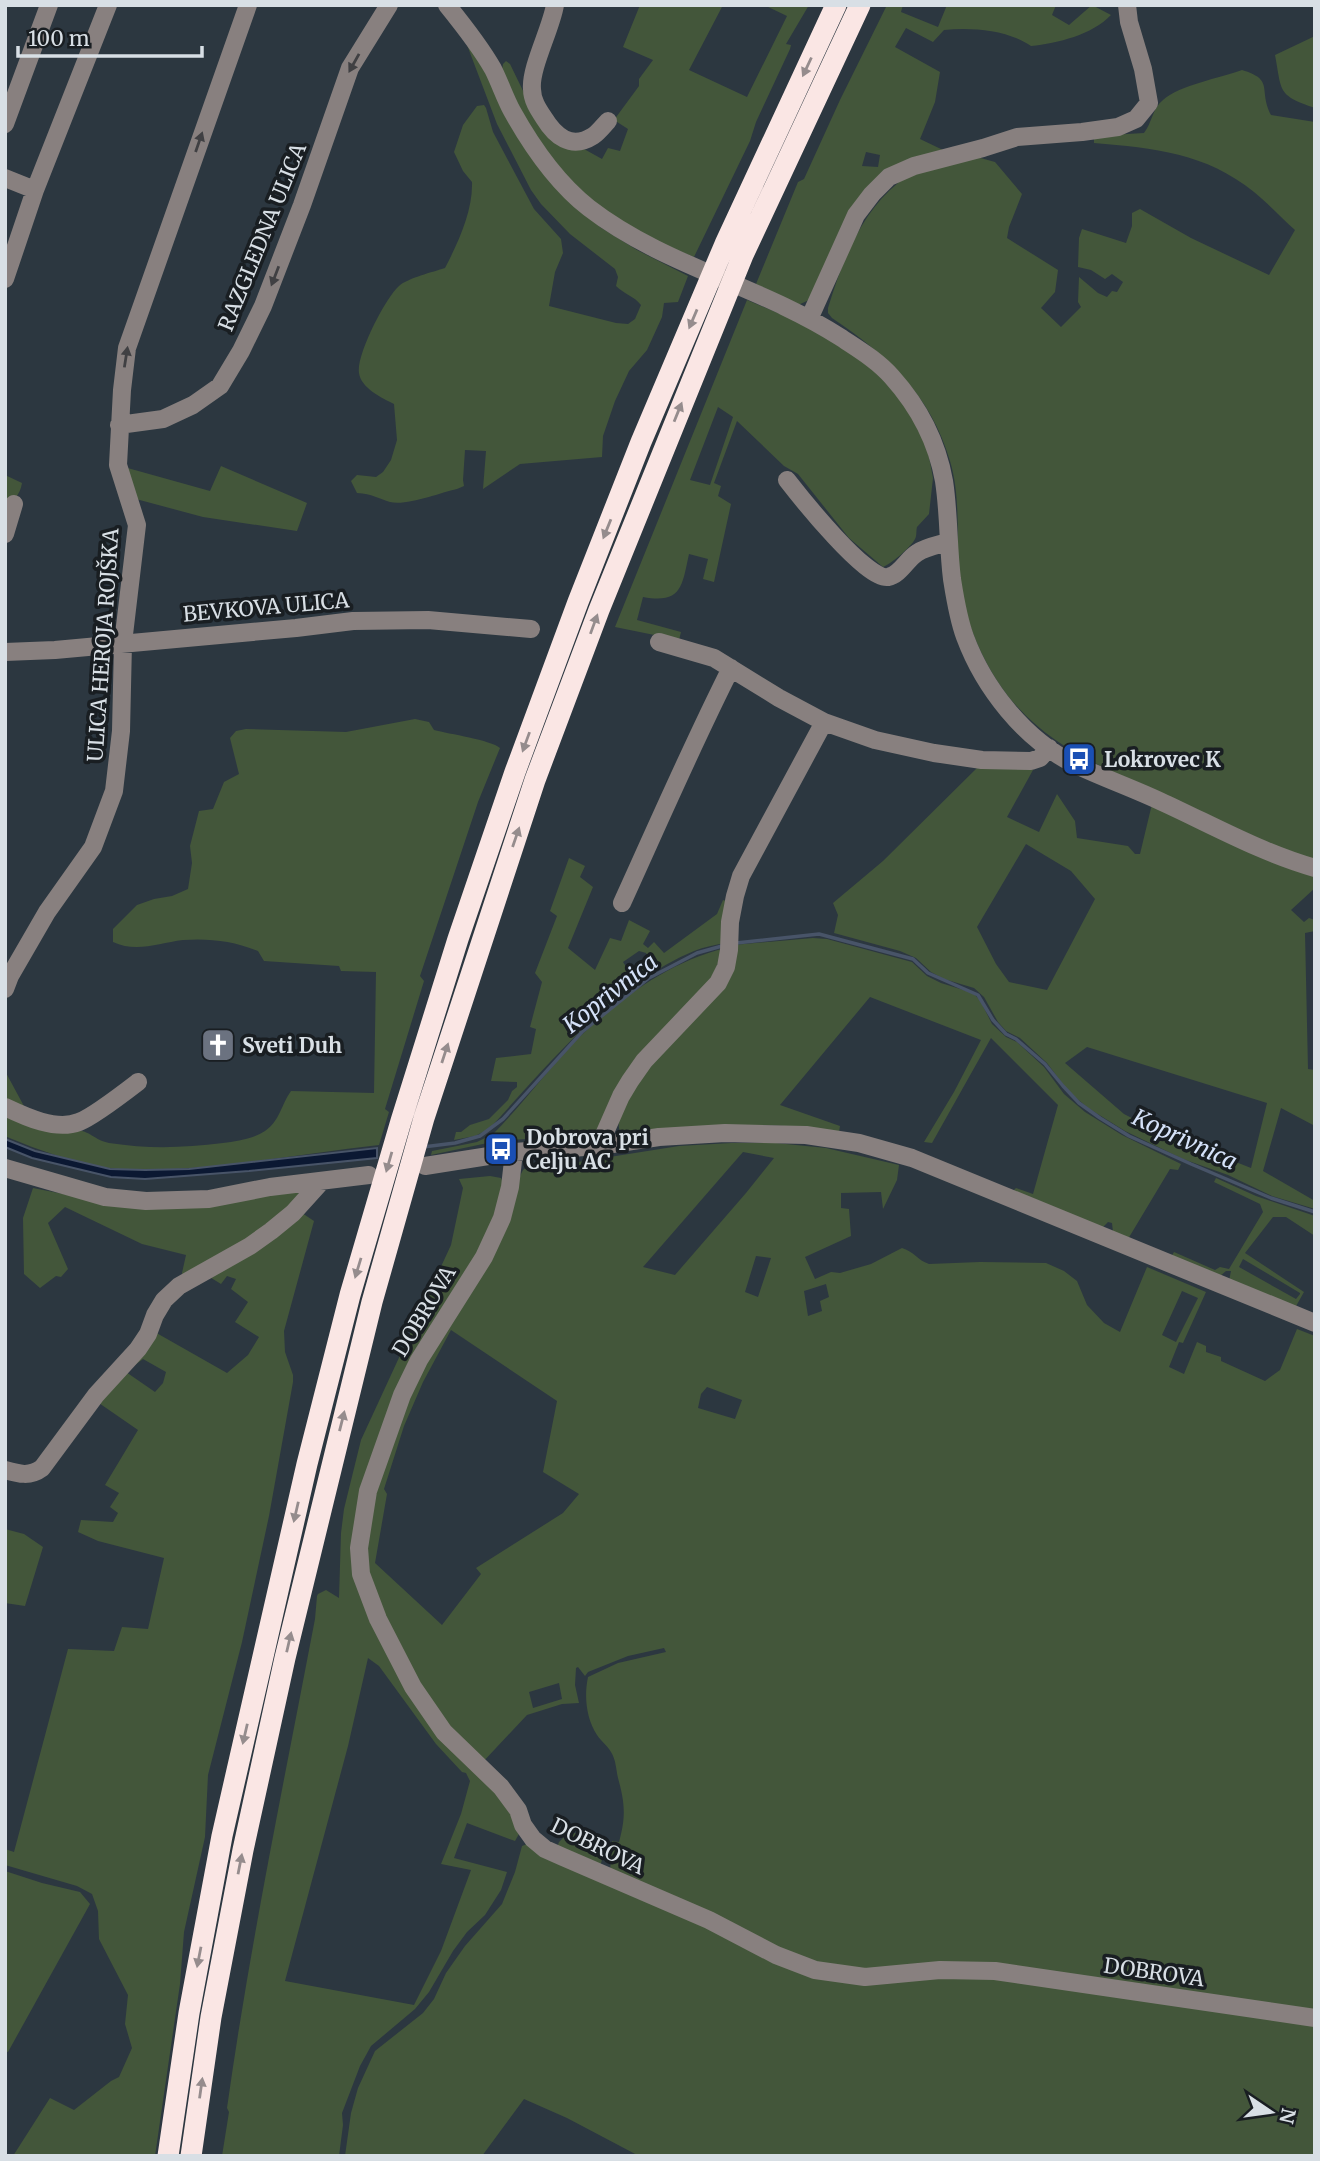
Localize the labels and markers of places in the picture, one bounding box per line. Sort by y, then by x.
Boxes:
bus stop icon: Lokrovec K [1060,740,1098,778]
place label: Lokrovec K [1104,746,1221,773]
church icon: Sveti Duh [199,1026,237,1064]
place label: Sveti Duh [242,1032,342,1059]
place label: Dobrova pri Celju AC [526,1124,649,1175]
bus stop icon: Dobrova pri Celju AC [482,1130,520,1168]

